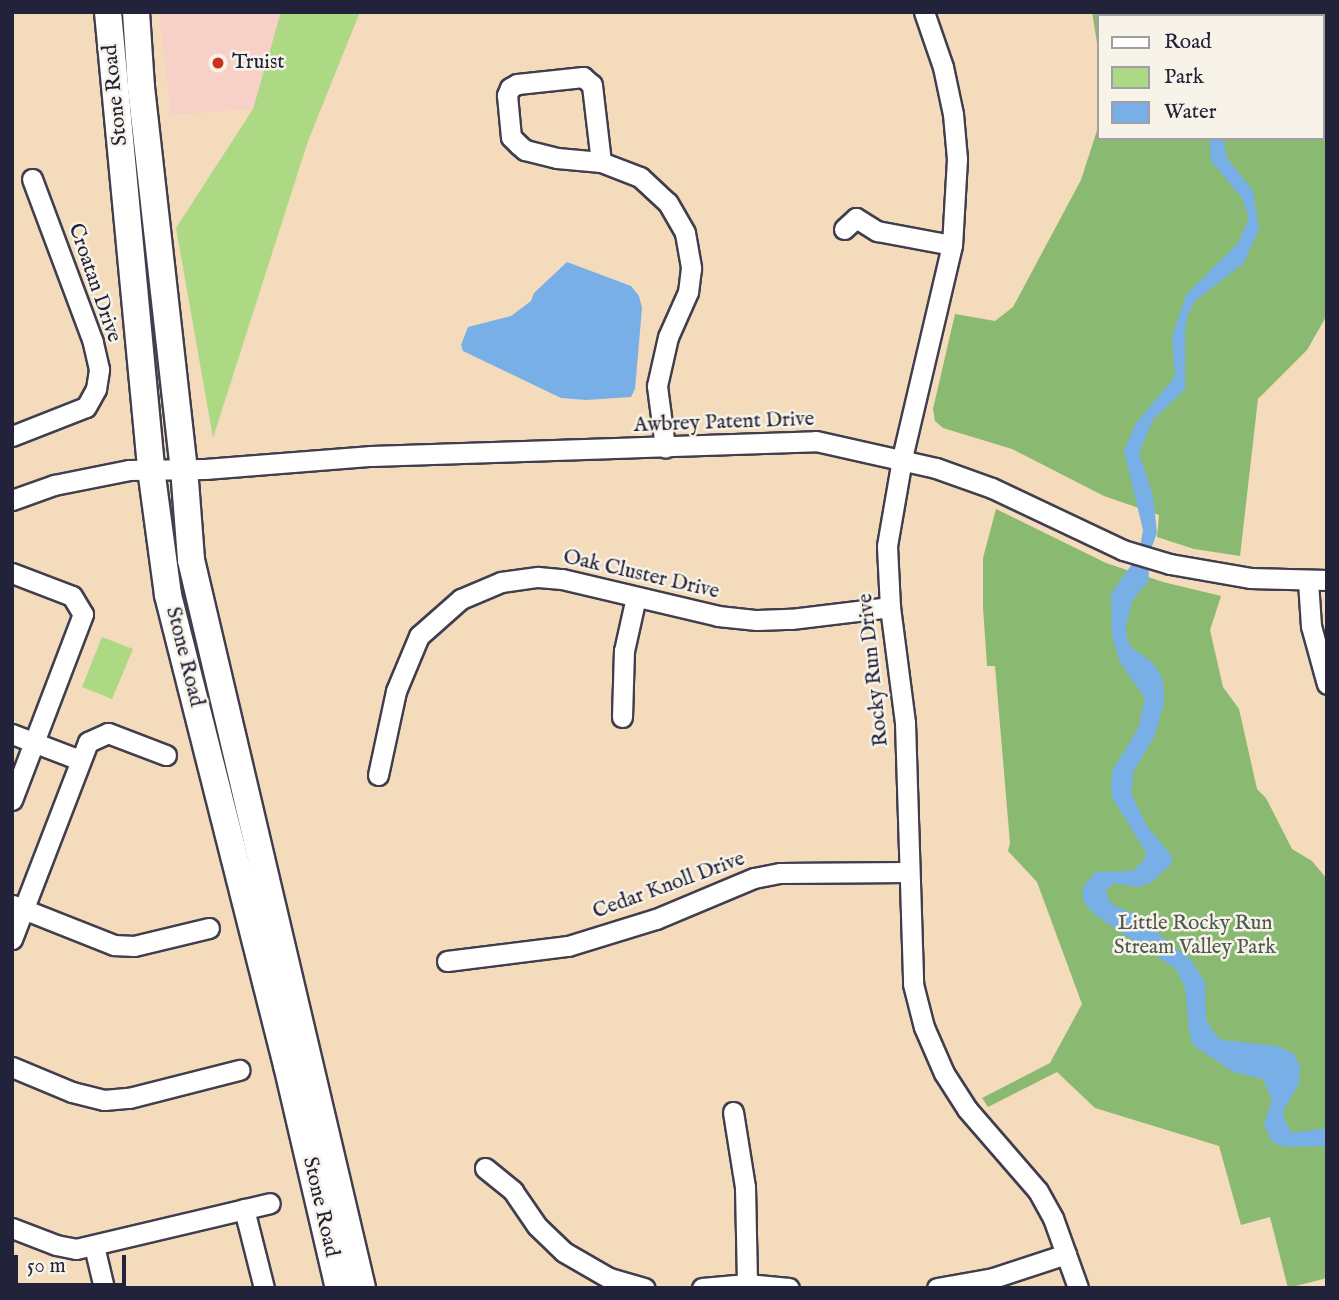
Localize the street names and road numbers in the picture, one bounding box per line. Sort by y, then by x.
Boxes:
street label: Stone Road [98,43,134,147]
street label: Croatan Drive [62,220,126,346]
street label: Awbrey Patent Drive [633,407,815,439]
street label: Oak Cluster Drive [561,545,721,605]
street label: Rocky Run Drive [853,592,895,748]
street label: Stone Road [159,604,209,710]
street label: Cedar Knoll Drive [590,847,748,925]
street label: Stone Road [296,1154,344,1260]

